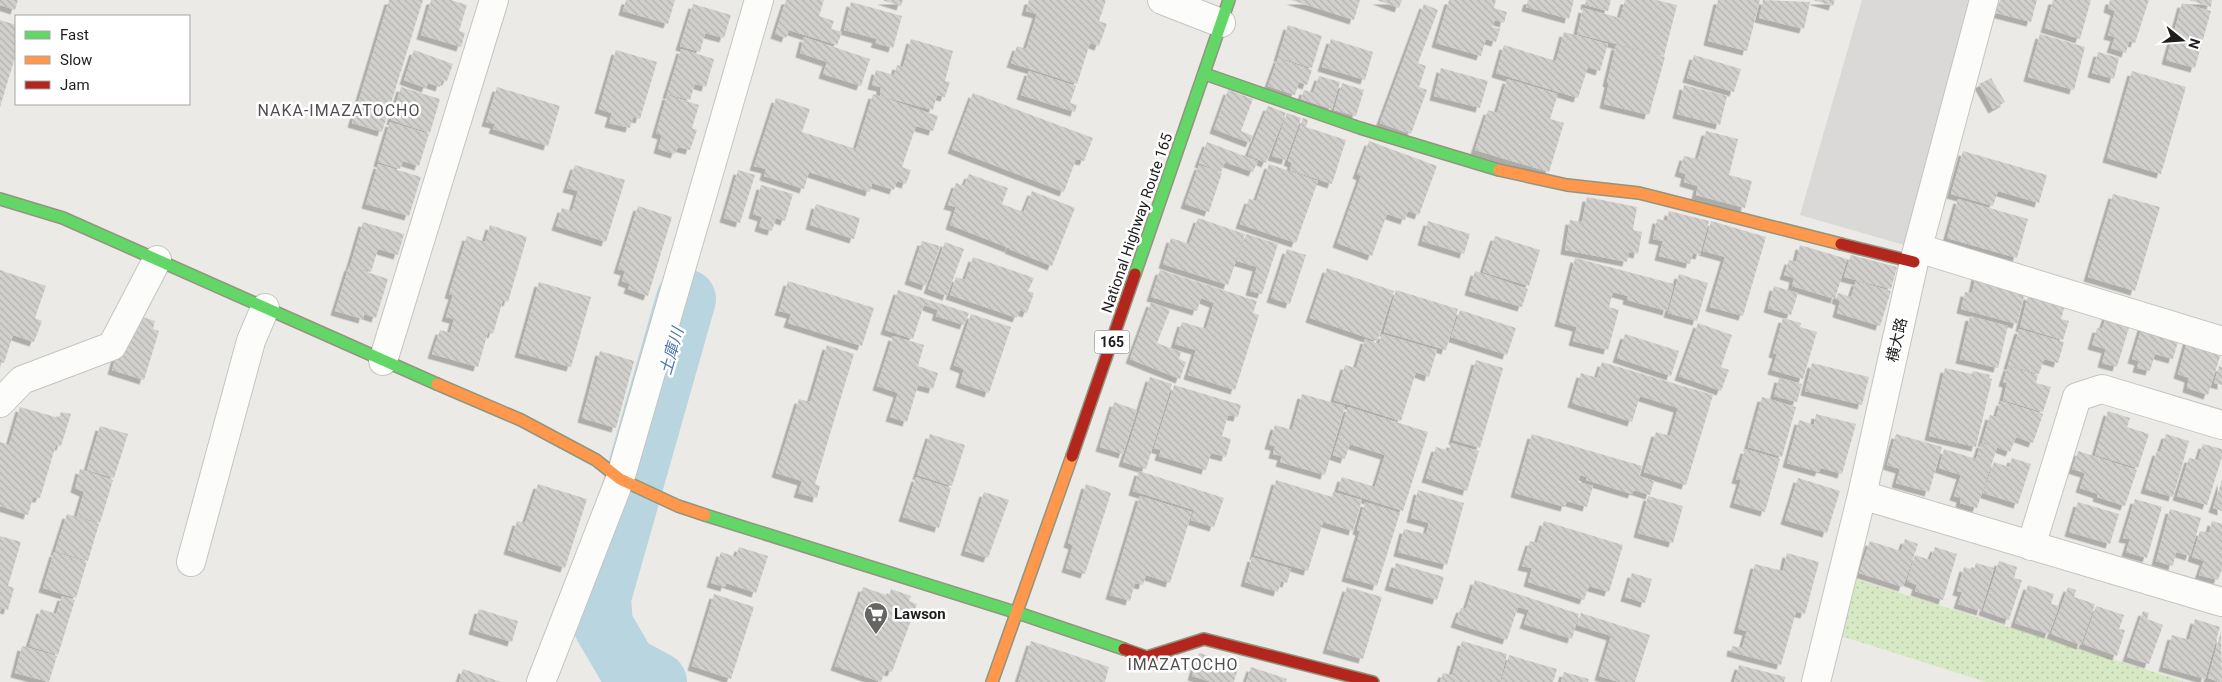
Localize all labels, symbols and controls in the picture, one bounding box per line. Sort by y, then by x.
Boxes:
legend [15,15,190,105]
north arrow [2157,15,2207,65]
text: Fast [60,26,89,44]
text: N [2185,37,2204,51]
text: Slow [60,51,92,69]
text: Jam [60,76,90,94]
district label: NAKA-IMAZATOCHO [257,101,421,120]
street label: National Highway Route 165 [1098,131,1176,315]
street label: 横大路 [1883,316,1911,364]
water label: 土庫川 [656,324,688,377]
road number: 165 [1094,331,1130,354]
supermarket icon: Lawson [863,601,889,635]
place label: Lawson [894,605,946,623]
district label: IMAZATOCHO [1127,655,1239,674]

